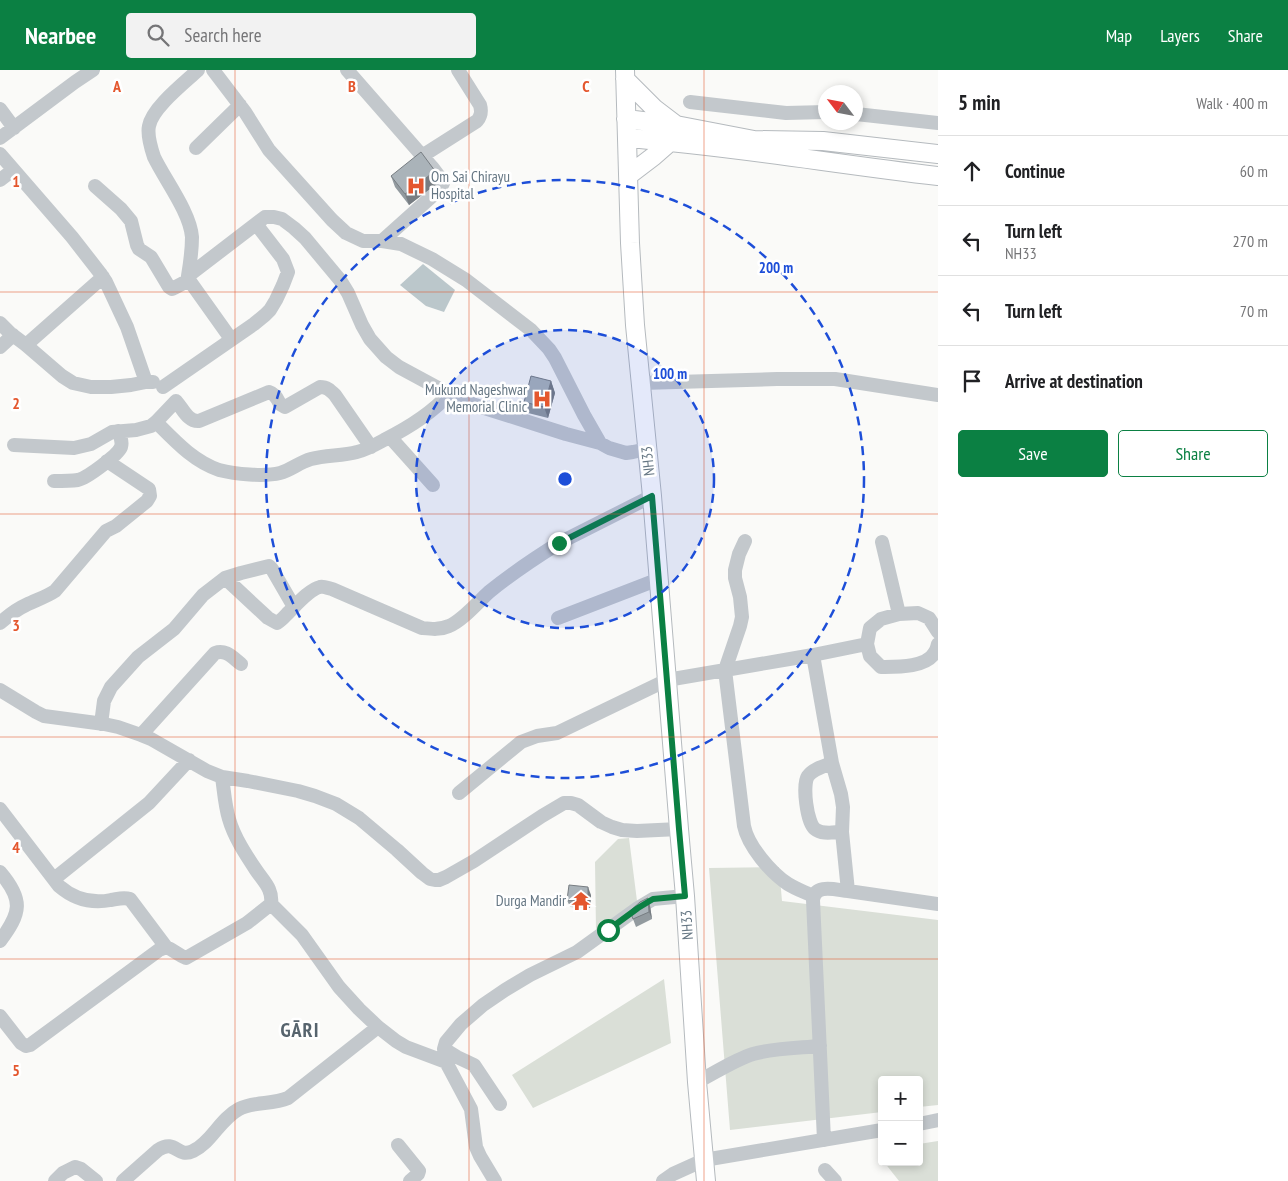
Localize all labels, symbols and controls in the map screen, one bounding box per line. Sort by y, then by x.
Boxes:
search box [126,13,476,58]
text: Nearbee [25,20,96,51]
icon: search [144,21,172,49]
text: Search here [184,23,262,47]
text: Map [1106,24,1132,47]
text: Layers [1160,24,1200,47]
text: Share [1228,24,1263,47]
text: A [112,76,122,96]
text: B [348,76,356,96]
text: C [582,76,590,96]
north arrow [818,85,863,130]
text: 5 min [958,89,1000,116]
text: Walk · 400 m [1196,93,1268,113]
icon: ahead [958,157,986,185]
text: Continue [1005,159,1065,183]
text: 60 m [1240,161,1268,181]
place label: Om Sai Chirayu Hospital [431,167,510,203]
text: 1 [12,171,20,191]
hospital icon: Om Sai Chirayu Hospital [405,175,427,197]
text: Turn left [1005,219,1062,243]
icon: left [958,227,986,255]
text: 270 m [1233,231,1268,251]
text: NH33 [1005,243,1037,263]
text: 200 m [759,258,793,277]
icon: left [958,297,986,325]
text: Turn left [1005,299,1062,323]
text: 70 m [1240,301,1268,321]
text: 100 m [653,364,687,383]
icon: arrive [958,367,986,395]
text: Arrive at destination [1005,369,1143,393]
place label: Mukund Nageshwar Memorial Clinic [425,380,528,416]
hospital icon: Mukund Nageshwar Memorial Clinic [531,388,553,410]
text: 2 [12,393,20,413]
button: Save [958,430,1108,477]
button: Share [1118,430,1268,477]
street label: NH33 [637,445,658,477]
centre of rings [556,470,574,488]
route end [548,532,571,555]
text: 3 [12,615,20,635]
text: 4 [12,837,20,857]
temple icon: Durga Mandir [570,890,592,912]
place label: Durga Mandir [496,891,567,910]
street label: NH33 [676,910,697,940]
route start [597,919,620,942]
district label: GĀRI [281,1017,319,1043]
text: 5 [12,1060,20,1080]
map controls [878,1076,923,1166]
button: + [878,1076,923,1121]
button: − [878,1121,923,1166]

